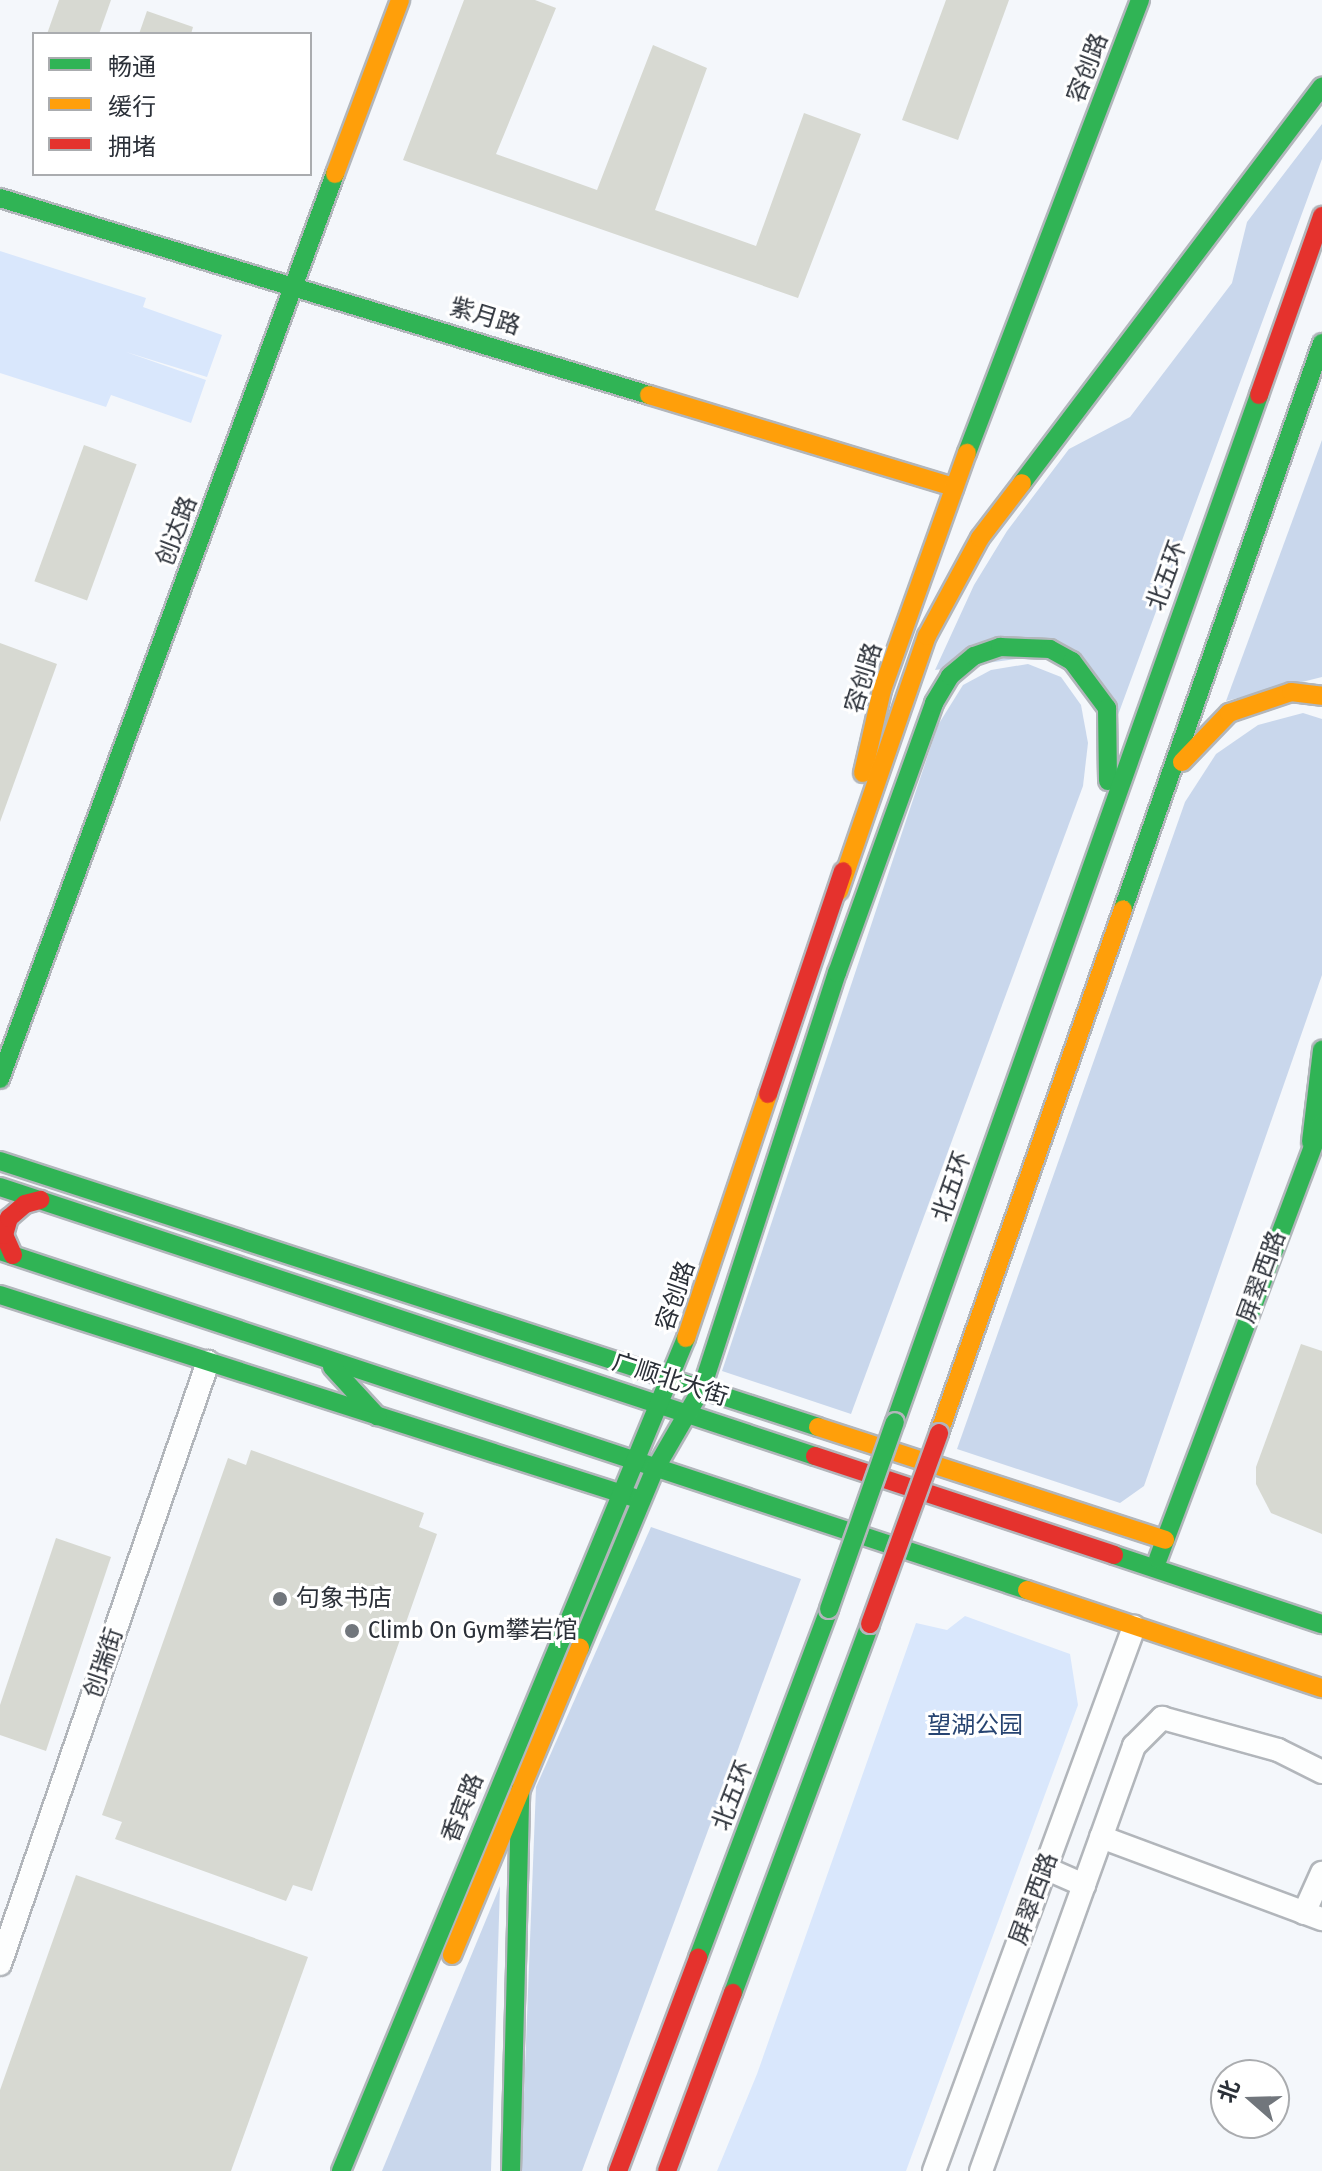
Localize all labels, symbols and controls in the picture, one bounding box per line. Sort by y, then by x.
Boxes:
street label: 容创路 [1062,29,1114,107]
legend [32,32,312,176]
text: 畅通 [108,53,156,81]
text: 缓行 [108,93,156,121]
text: 拥堵 [108,133,156,161]
street label: 紫月路 [446,293,524,341]
street label: 创达路 [151,492,203,570]
street label: 北五环 [1141,537,1193,615]
street label: 容创路 [840,639,888,717]
street label: 北五环 [927,1148,977,1226]
street label: 屏翠西路 [1232,1227,1292,1327]
street label: 容创路 [651,1257,701,1335]
street label: 广顺北大街 [608,1348,732,1412]
place label: 句象书店 [296,1585,392,1613]
marker: 句象书店 [271,1590,289,1608]
place label: Climb On Gym攀岩馆 [368,1617,577,1645]
marker: Climb On Gym攀岩馆 [343,1622,361,1640]
street label: 创瑞街 [79,1624,129,1702]
park label: 望湖公园 [927,1712,1023,1740]
street label: 北五环 [707,1757,759,1835]
street label: 香宾路 [436,1769,490,1847]
street label: 屏翠西路 [1004,1849,1064,1949]
north arrow [1210,2059,1290,2139]
text: 北 [1212,2076,1245,2106]

